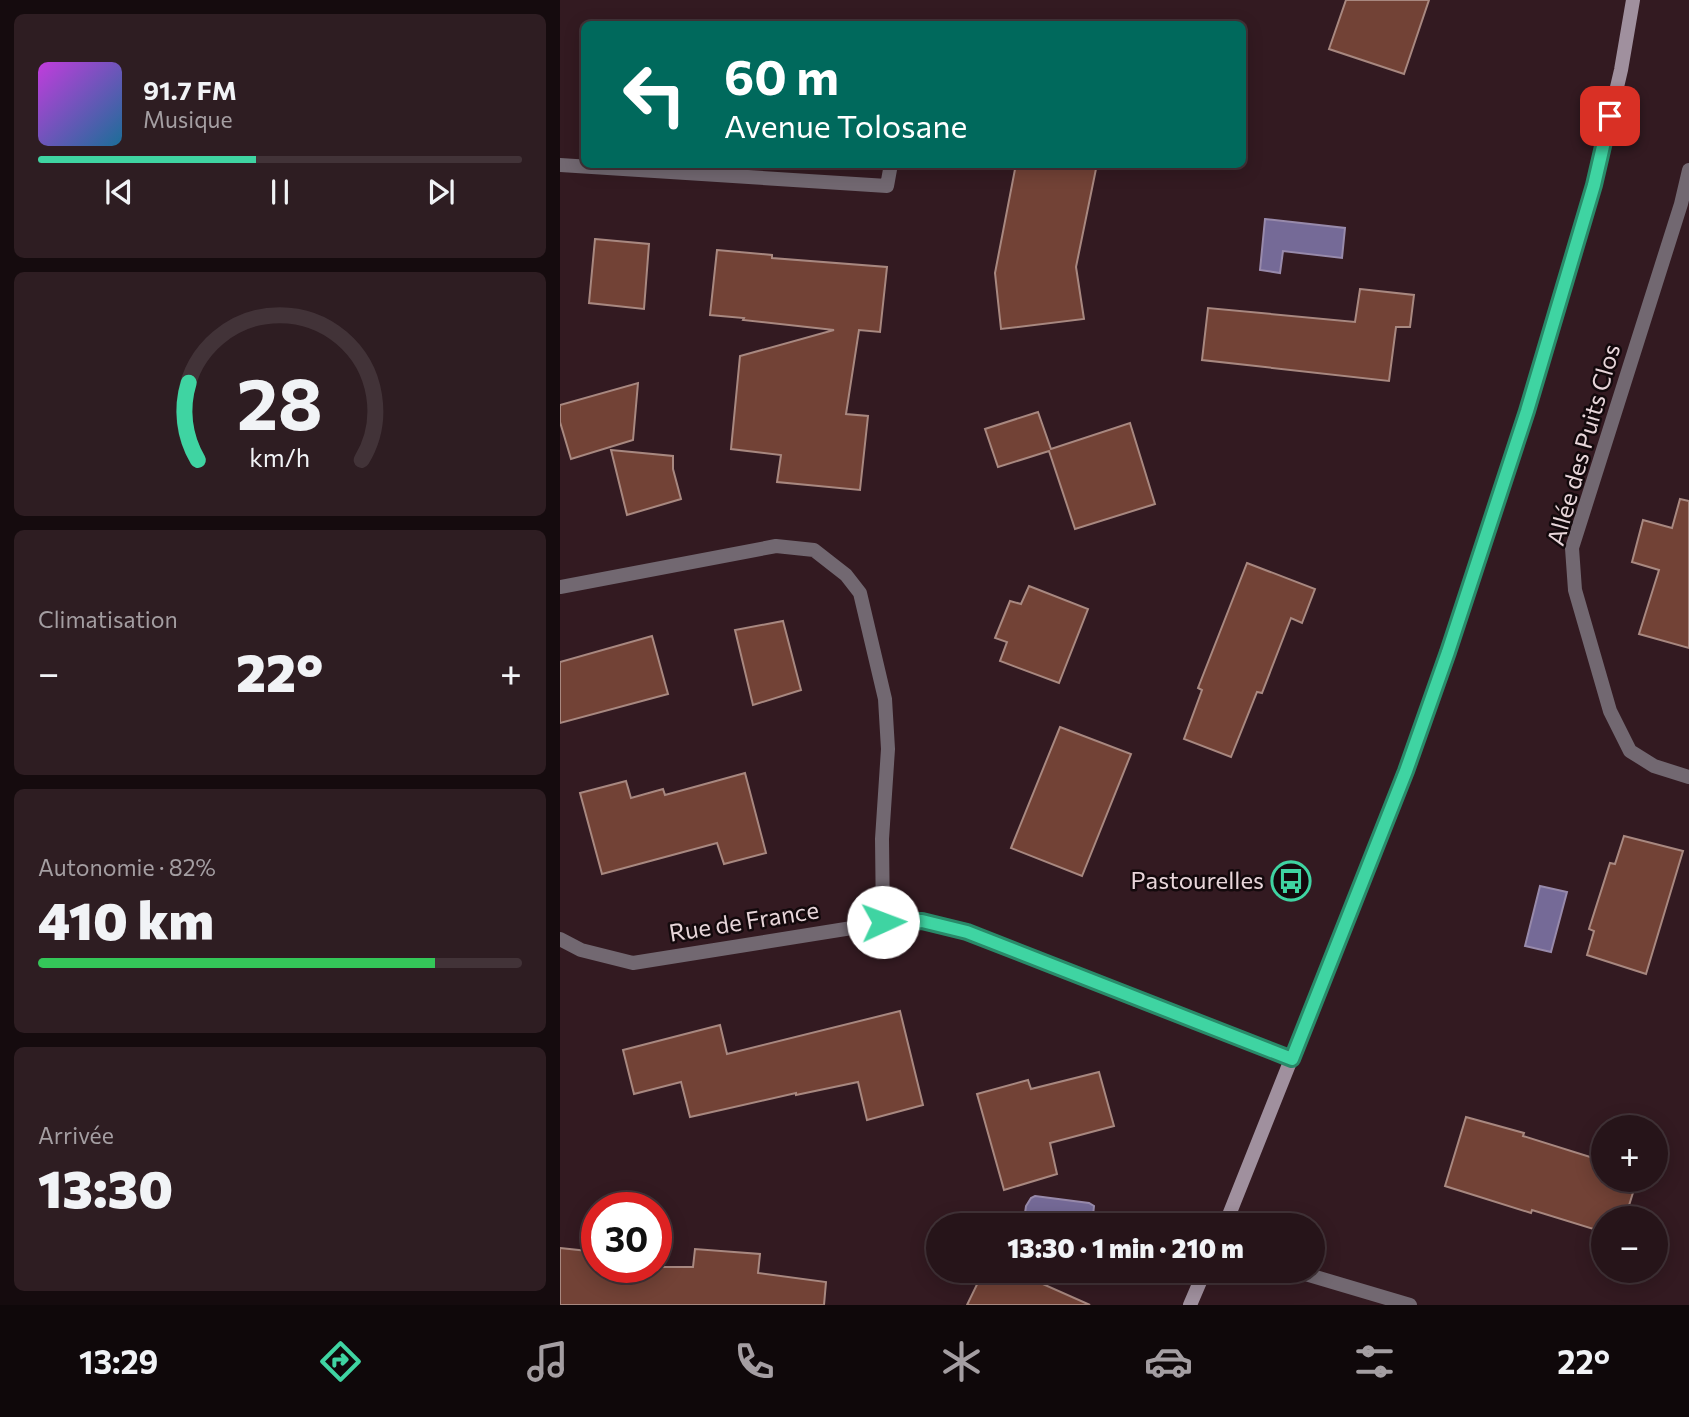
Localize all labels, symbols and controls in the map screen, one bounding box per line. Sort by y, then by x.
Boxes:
text: 60 m [724,45,839,105]
icon: left [609,49,700,140]
text: 91.7 FM [143,74,237,105]
pin [1580,86,1640,146]
icon: arrive [1591,97,1629,135]
text: Musique [143,105,233,133]
text: Avenue Tolosane [724,105,967,145]
icon: previous [100,173,138,211]
icon: pause [261,173,299,211]
icon: next [422,173,460,211]
street label: Allée des Puits Clos [1540,340,1625,549]
text: 28 [237,357,323,446]
text: km/h [250,442,310,472]
text: Climatisation [38,605,178,633]
text: 22° [236,639,323,703]
text: − [38,648,60,695]
text: + [500,648,522,695]
text: Autonomie · 82% [38,853,216,881]
bus stop icon: Pastourelles [1270,860,1312,902]
place label: Pastourelles [1131,865,1264,894]
position arrow [846,885,920,959]
text: 410 km [38,887,214,951]
street label: Rue de France [667,894,821,947]
map controls [1591,1115,1668,1283]
button: + [1591,1115,1668,1192]
text: Arrivée [38,1121,114,1149]
text: 13:30 [38,1155,173,1219]
speed limit sign: 30 [581,1192,672,1283]
button: − [1591,1206,1668,1283]
text: 13:30 · 1 min · 210 m [1007,1232,1244,1263]
icon: directions [316,1337,365,1386]
icon: music [523,1337,572,1386]
icon: phone [730,1337,779,1386]
icon: climate [937,1337,986,1386]
icon: car [1144,1337,1193,1386]
icon: filters [1350,1337,1399,1386]
text: 13:29 [79,1341,158,1381]
text: 22° [1557,1341,1610,1381]

